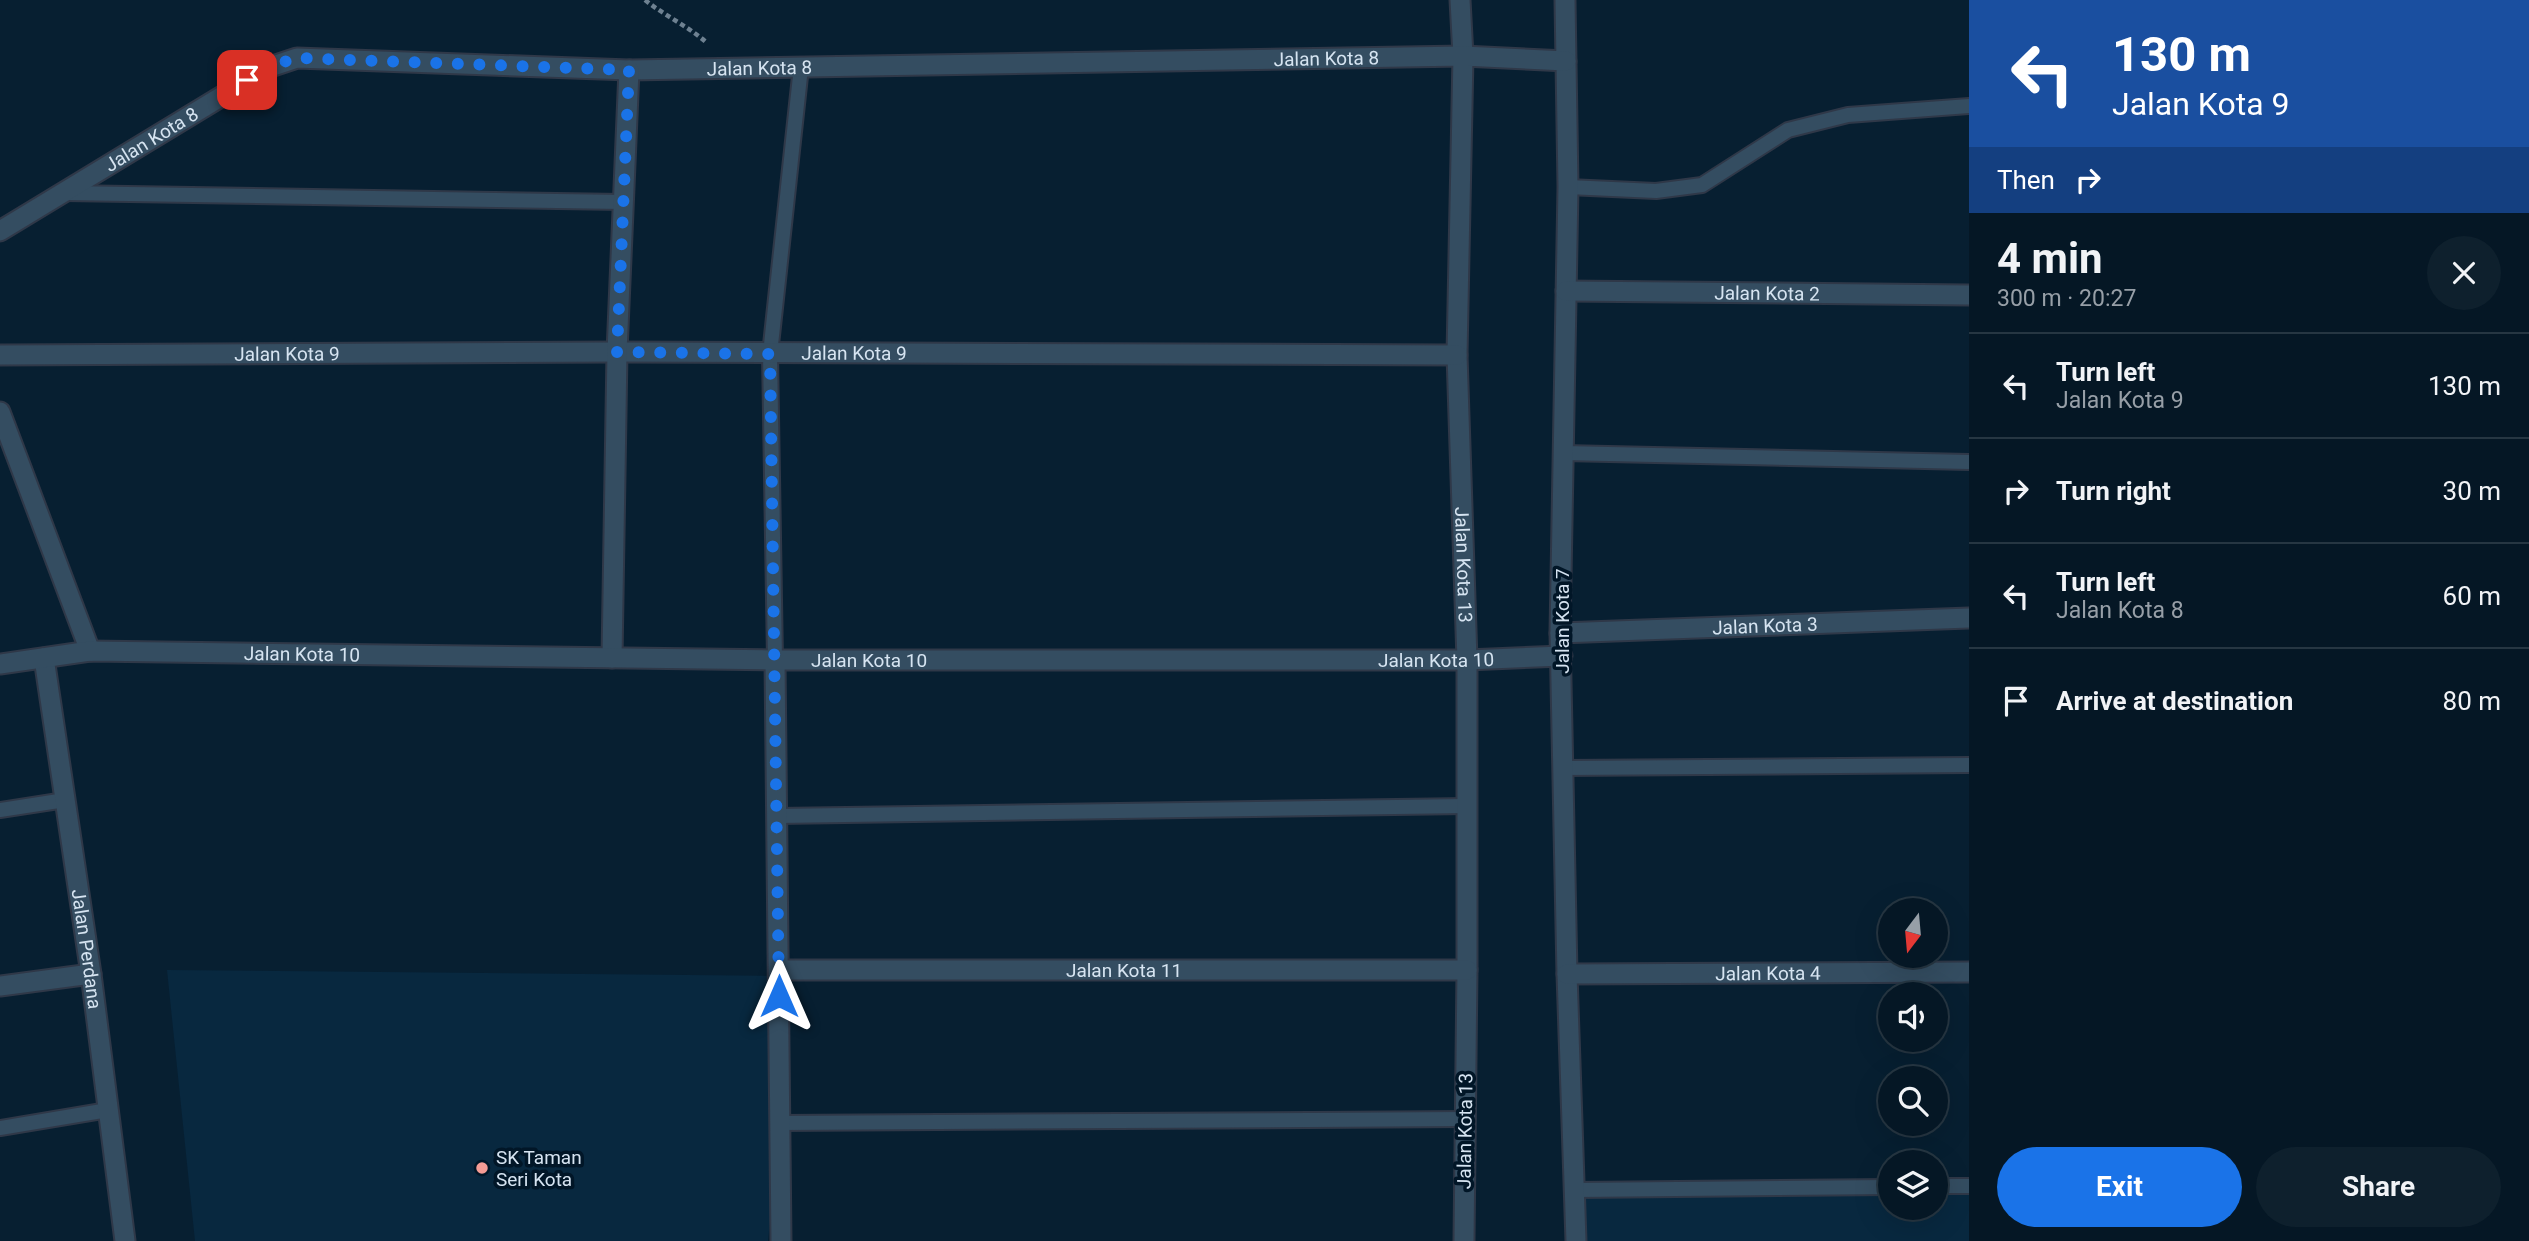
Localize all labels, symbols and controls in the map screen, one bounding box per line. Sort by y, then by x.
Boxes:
text: 130 m [2112,26,2251,83]
icon: left [1997,28,2088,119]
street label: Jalan Kota 8 [1273,46,1379,71]
pin [217,50,277,110]
street label: Jalan Kota 8 [706,55,812,80]
icon: arrive [228,61,266,99]
text: Jalan Kota 9 [2112,85,2290,123]
street label: Jalan Kota 8 [100,102,202,176]
icon: right [2069,161,2107,199]
text: Then [1997,165,2055,195]
text: 4 min [1997,234,2103,283]
button: close [2427,236,2501,310]
street label: Jalan Kota 2 [1714,281,1820,305]
text: 300 m · 20:27 [1997,285,2136,312]
street label: Jalan Kota 9 [801,341,907,365]
street label: Jalan Kota 9 [234,342,340,365]
text: Turn left [2056,357,2155,387]
icon: left [1997,367,2035,405]
text: 130 m [2428,371,2501,401]
text: Jalan Kota 9 [2056,387,2184,414]
icon: right [1997,472,2035,510]
text: Turn right [2056,476,2171,506]
text: 30 m [2443,476,2501,506]
street label: Jalan Kota 13 [1450,506,1477,623]
text: Turn left [2056,567,2155,597]
street label: Jalan Kota 7 [1551,568,1574,674]
icon: left [1997,577,2035,615]
text: 60 m [2443,581,2501,611]
text: Jalan Kota 8 [2056,597,2184,624]
street label: Jalan Kota 3 [1712,612,1818,639]
street label: Jalan Kota 10 [244,642,360,666]
street label: Jalan Kota 10 [1378,647,1495,672]
street label: Jalan Kota 10 [811,649,927,672]
icon: arrive [1997,682,2035,720]
text: Arrive at destination [2056,686,2293,716]
text: 80 m [2443,686,2501,716]
street label: Jalan Perdana [67,887,107,1010]
north arrow [1878,898,1948,968]
map controls [1878,898,1948,1220]
position arrow [742,959,816,1033]
street label: Jalan Kota 11 [1066,959,1182,982]
street label: Jalan Kota 4 [1715,961,1821,985]
button: sound [1878,982,1948,1052]
button: search [1878,1066,1948,1136]
street label: Jalan Kota 13 [1452,1073,1478,1189]
place label: SK Taman Seri Kota [496,1146,582,1191]
button: Exit [1997,1147,2242,1227]
button: Share [2256,1147,2501,1227]
button: layers [1878,1150,1948,1220]
marker: SK Taman Seri Kota [474,1160,490,1176]

